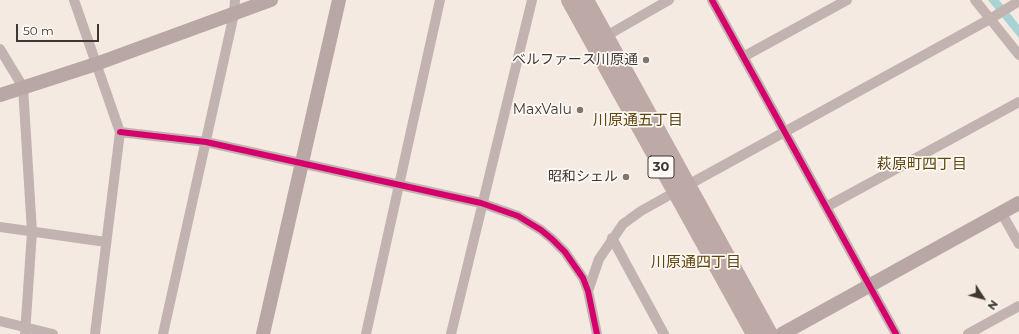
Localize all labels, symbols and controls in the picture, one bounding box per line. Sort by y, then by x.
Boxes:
scale bar [18,16,101,42]
text: 50 m [23,23,54,38]
place label: ベルファース川原通 [512,52,638,68]
marker: ベルファース川原通 [641,55,651,65]
place label: MaxValu [513,102,572,118]
marker: MaxValu [575,105,585,115]
district label: 川原通五丁目 [593,112,683,130]
road number: 30 [648,156,674,178]
district label: 萩原町四丁目 [877,156,967,174]
place label: 昭和シェル [548,169,618,185]
marker: 昭和シェル [621,172,631,182]
district label: 川原通四丁目 [651,254,741,272]
north arrow [963,278,1003,318]
text: N [984,297,1001,313]

